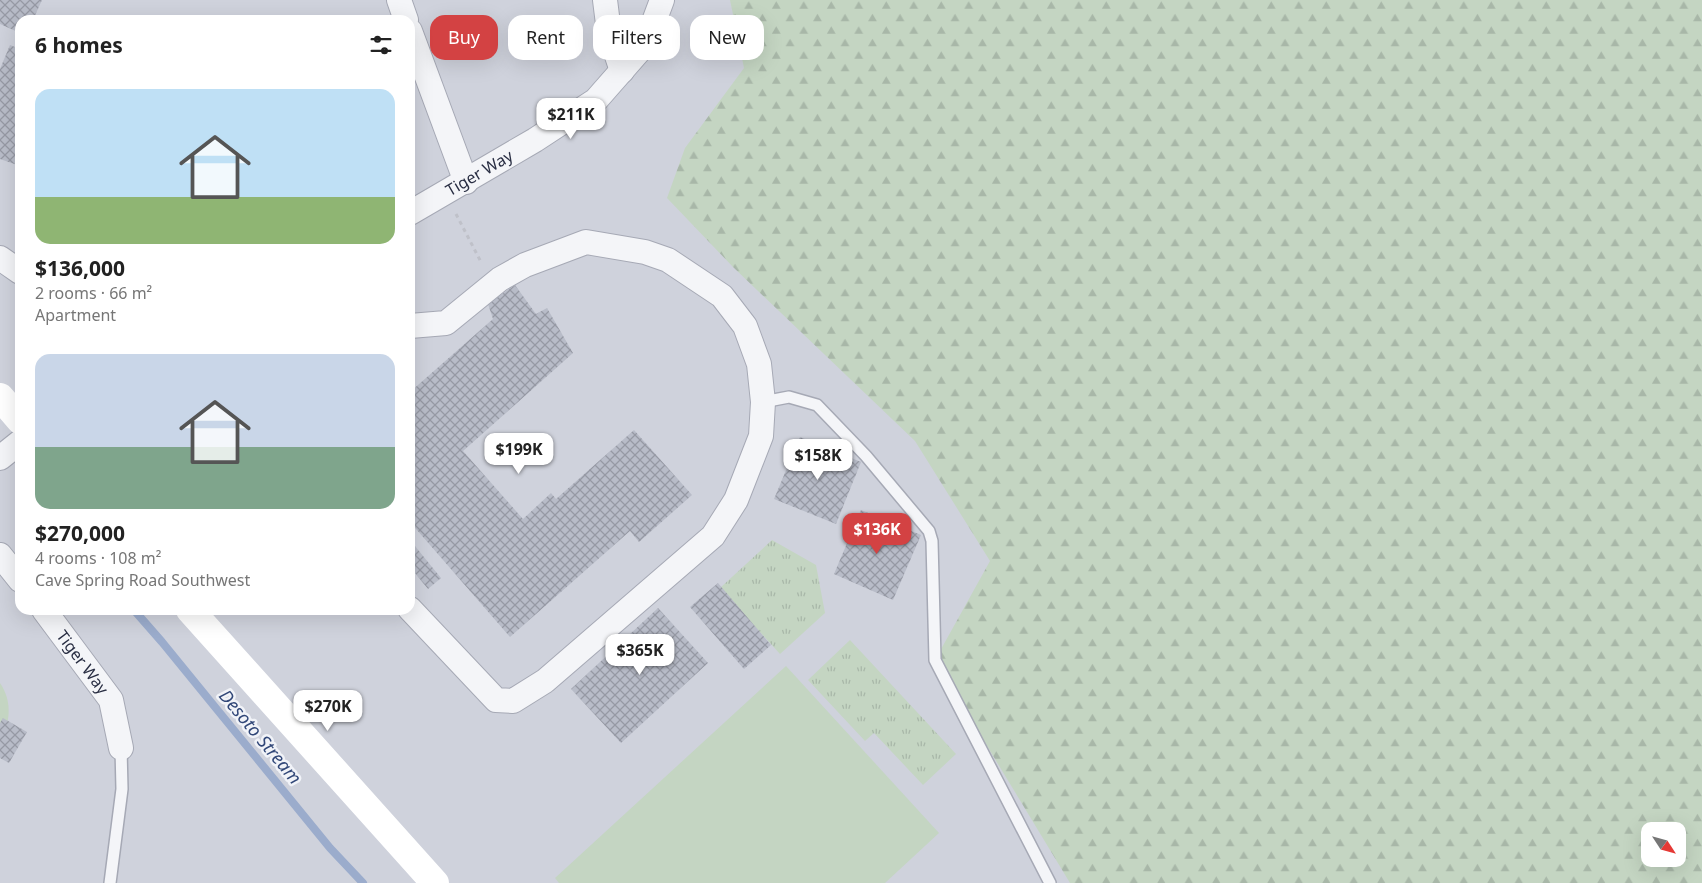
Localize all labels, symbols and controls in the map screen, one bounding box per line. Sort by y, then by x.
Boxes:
chip: Buy [430,15,498,60]
chip: Rent [508,15,583,60]
chip: Filters [593,15,680,60]
chip: New [690,15,764,60]
text: 6 homes [35,31,123,59]
icon: filters [367,31,395,59]
pin: $211K [536,98,606,140]
text: $211K [547,103,595,125]
icon: home [170,122,260,212]
street label: Tiger Way [441,144,517,201]
text: $136,000 [35,254,125,282]
text: 2 rooms · 66 m² [35,282,152,304]
text: Apartment [35,304,116,326]
icon: home [170,387,260,477]
pin: $199K [484,432,554,475]
text: $199K [495,438,543,460]
pin: $158K [783,438,853,481]
text: $158K [794,444,842,466]
pin: $136K [842,512,912,555]
text: $136K [853,518,901,540]
text: $270,000 [35,519,125,547]
text: 4 rooms · 108 m² [35,547,161,569]
text: Cave Spring Road Southwest [35,569,250,591]
street label: Tiger Way [52,626,114,699]
pin: $365K [605,634,675,676]
text: $365K [616,639,664,661]
water label: Desoto Stream [214,684,307,789]
pin: $270K [293,690,363,732]
text: $270K [304,695,352,717]
north arrow [1641,822,1686,868]
map controls [1641,822,1686,867]

